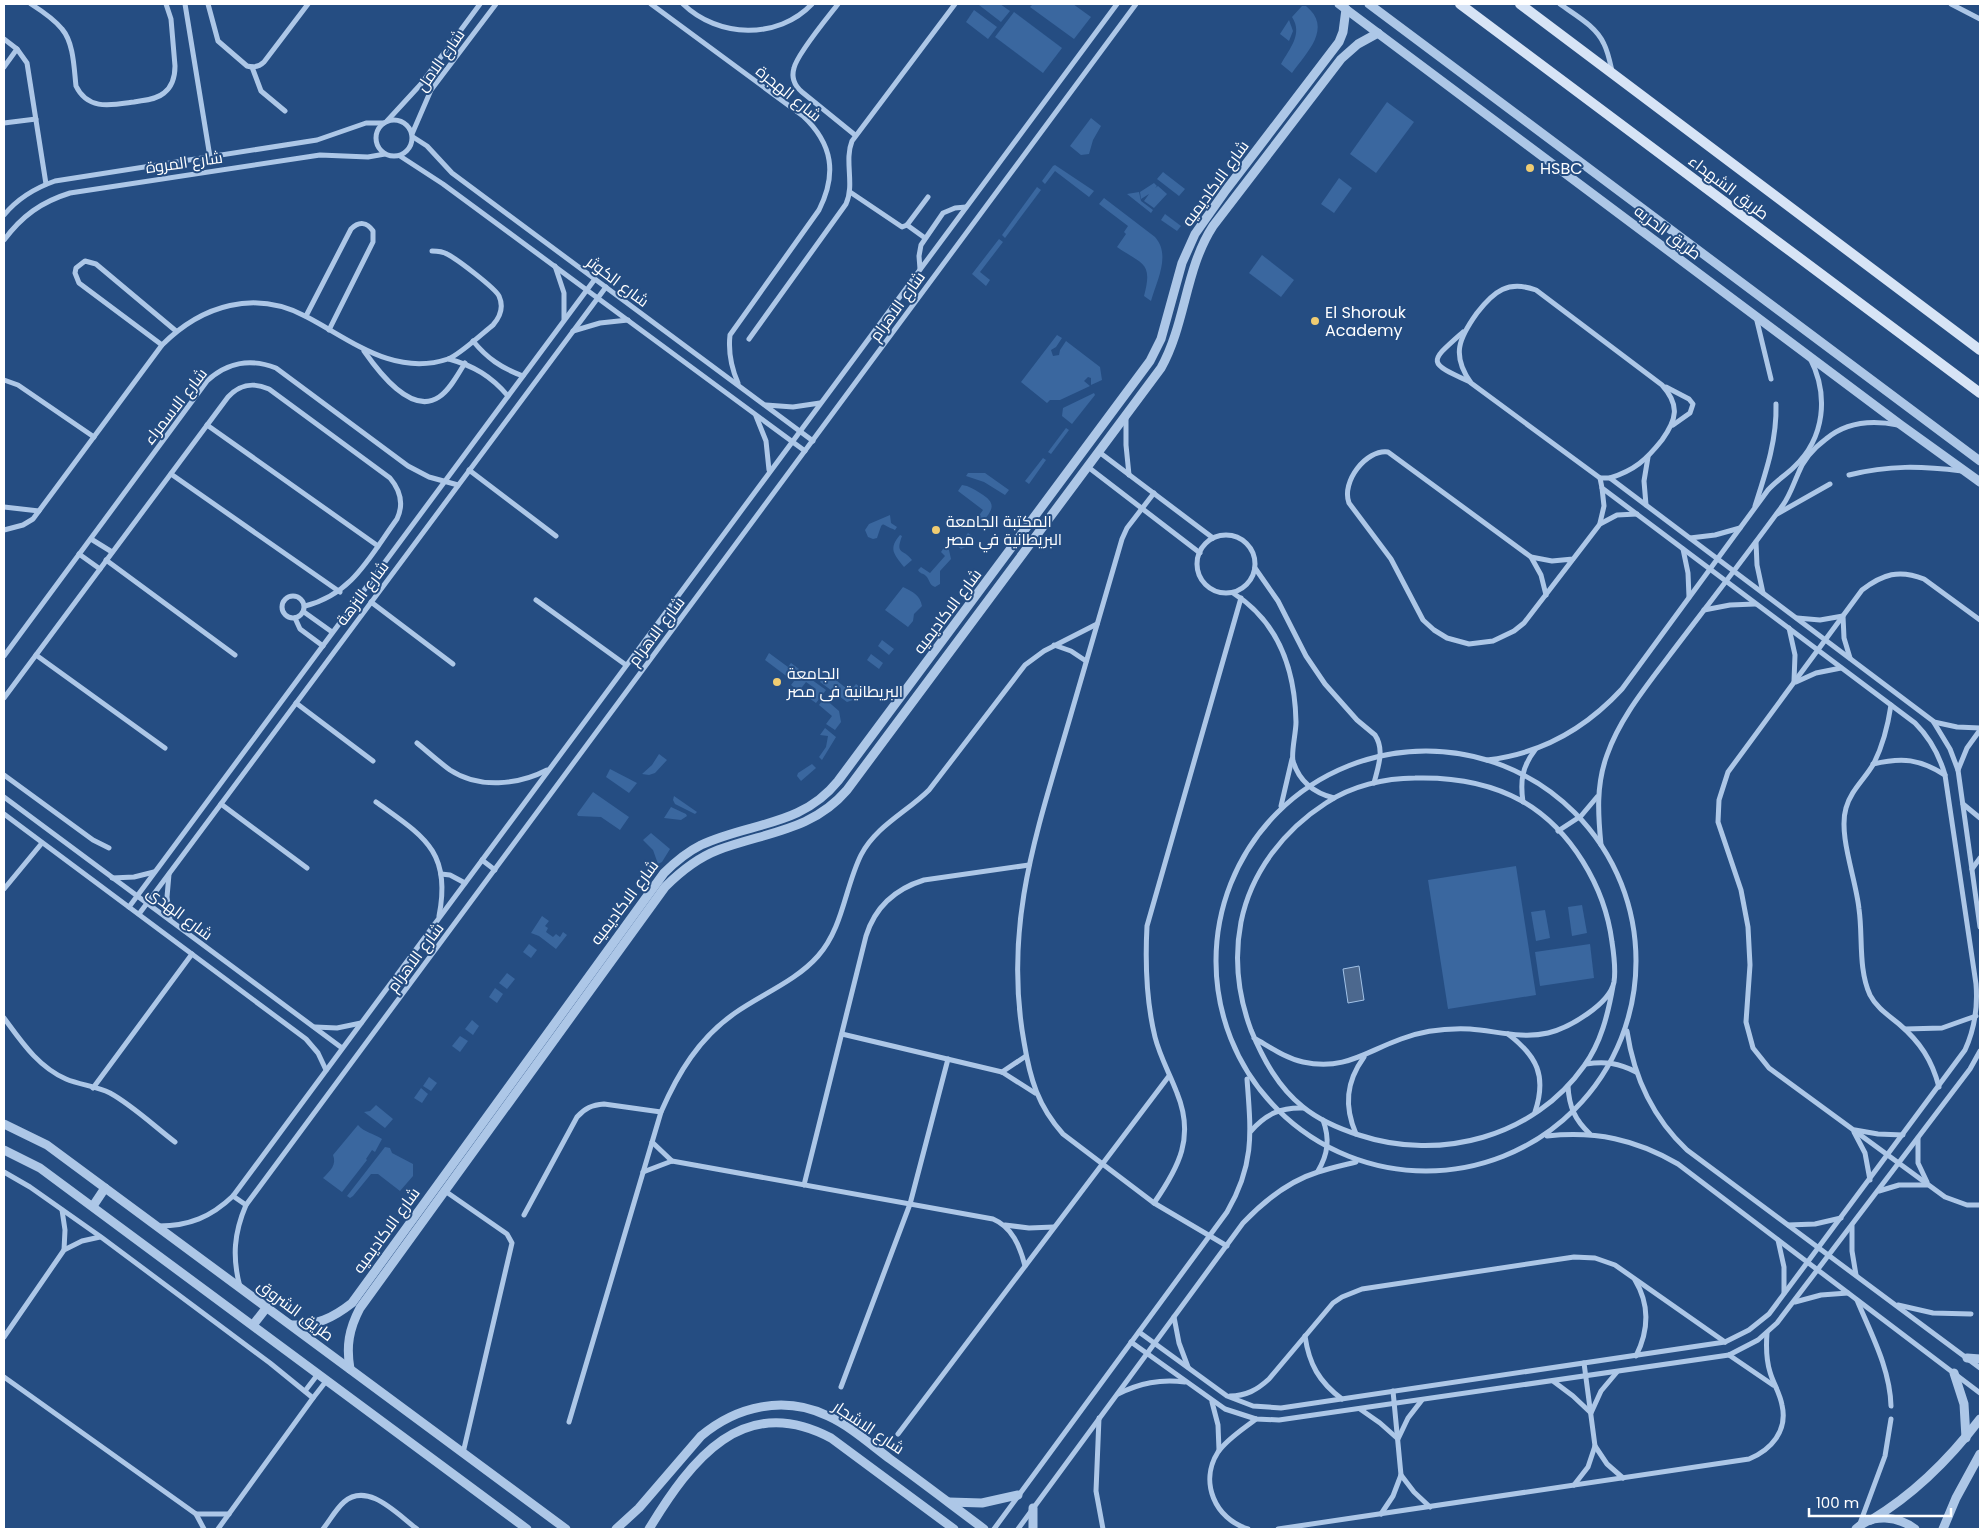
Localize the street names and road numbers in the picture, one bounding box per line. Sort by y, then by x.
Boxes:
street label: شارع الامل [411,24,470,96]
street label: شارع الهجرة [751,60,826,127]
street label: شارع الاكاديميه [1176,136,1254,231]
street label: شارع المروة [144,146,224,179]
street label: طريق الشهداء [1684,149,1774,225]
street label: طريق الحريه [1629,200,1706,265]
street label: شارع الكوثر [581,250,654,312]
street label: شارع الاهرام [864,266,931,346]
street label: شارع الاسمراء [138,363,213,450]
street label: شارع النزهة [331,556,394,630]
street label: شارع الاكاديميه [908,564,987,659]
street label: شارع الاهرام [623,592,690,671]
street label: شارع الاكاديميه [585,855,664,950]
street label: شارع الهدى [142,881,218,946]
street label: شارع الاهرام [382,918,449,997]
street label: شارع الاكاديميه [347,1183,425,1278]
street label: طريق الشروق [253,1274,339,1347]
street label: شارع الاشجار [828,1394,909,1460]

